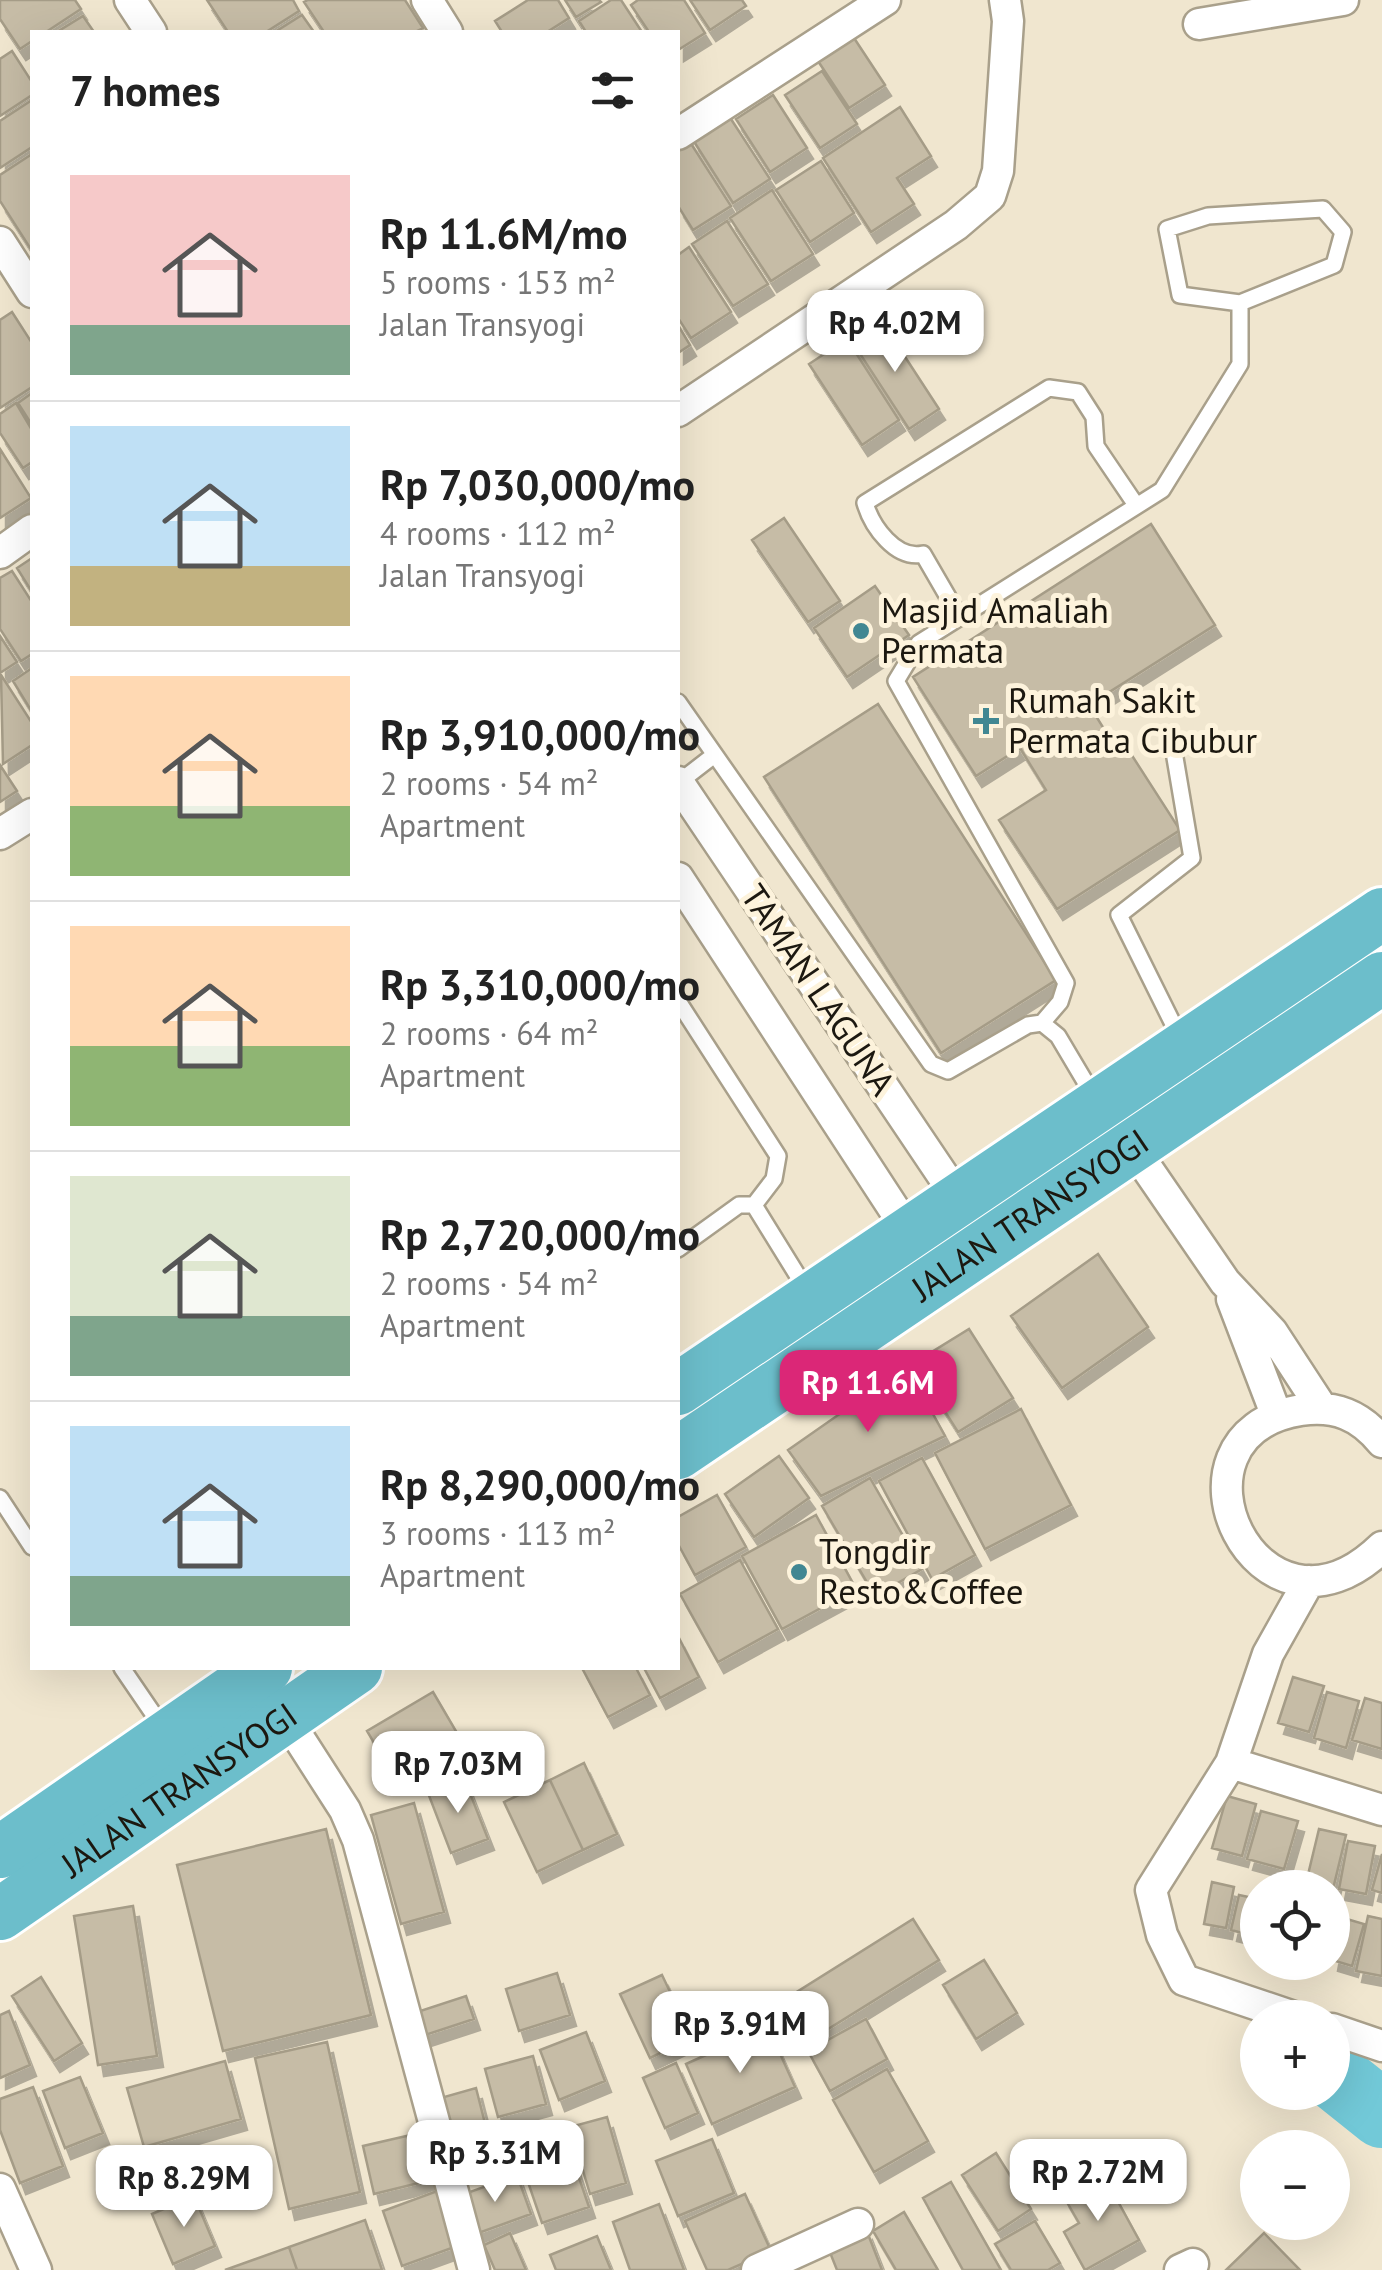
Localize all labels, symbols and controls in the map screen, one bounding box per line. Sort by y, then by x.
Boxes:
text: 7 homes [70,63,221,118]
icon: filters [585,63,640,118]
text: Rp 11.6M/mo [380,206,627,261]
icon: home [150,215,270,335]
text: 5 rooms · 153 m² [380,261,616,303]
pin: Rp 4.02M [792,290,998,375]
text: Rp 4.02M [829,301,961,343]
text: Jalan Transyogi [380,303,585,345]
text: Rp 7,030,000/mo [380,457,695,512]
icon: home [150,466,270,586]
text: 4 rooms · 112 m² [380,512,616,554]
text: Jalan Transyogi [380,554,585,596]
place label: Masjid Amaliah Permata [881,587,1109,673]
marker: Masjid Amaliah Permata [850,620,872,642]
place label: Rumah Sakit Permata Cibubur [1008,677,1257,763]
text: Rp 3,910,000/mo [380,707,700,762]
marker: Rumah Sakit Permata Cibubur [973,708,999,734]
icon: home [150,716,270,836]
text: 2 rooms · 54 m² [380,762,598,804]
text: Apartment [380,804,525,846]
street label: TAMAN LAGUNA [731,875,907,1104]
text: Rp 3,310,000/mo [380,957,700,1012]
icon: home [150,966,270,1086]
text: 2 rooms · 64 m² [380,1012,598,1054]
text: Apartment [380,1054,525,1096]
street label: JALAN TRANSYOGI [900,1118,1157,1312]
text: Rp 2,720,000/mo [380,1207,700,1262]
icon: home [150,1216,270,1336]
text: 2 rooms · 54 m² [380,1262,598,1304]
text: Apartment [380,1304,525,1346]
pin: Rp 11.6M [765,1350,971,1435]
text: Rp 11.6M [802,1361,934,1403]
text: Rp 8,290,000/mo [380,1457,700,1512]
icon: home [150,1466,270,1586]
text: 3 rooms · 113 m² [380,1512,616,1554]
place label: Tongdir Resto&Coffee [819,1528,1024,1614]
text: Apartment [380,1554,525,1596]
marker: Tongdir Resto&Coffee [788,1561,810,1583]
street label: JALAN TRANSYOGI [50,1692,306,1888]
pin: Rp 7.03M [355,1731,561,1816]
text: Rp 7.03M [394,1742,522,1784]
map controls [1240,1870,1350,2240]
button: locate [1240,1870,1350,1980]
pin: Rp 3.91M [637,1991,843,2076]
button: + [1240,2000,1350,2110]
text: Rp 3.91M [674,2002,806,2044]
pin: Rp 3.31M [392,2120,598,2205]
button: − [1240,2130,1350,2240]
text: Rp 3.31M [429,2131,561,2173]
pin: Rp 2.72M [995,2139,1201,2224]
pin: Rp 8.29M [81,2145,287,2230]
text: Rp 2.72M [1032,2150,1164,2192]
text: Rp 8.29M [118,2156,250,2198]

